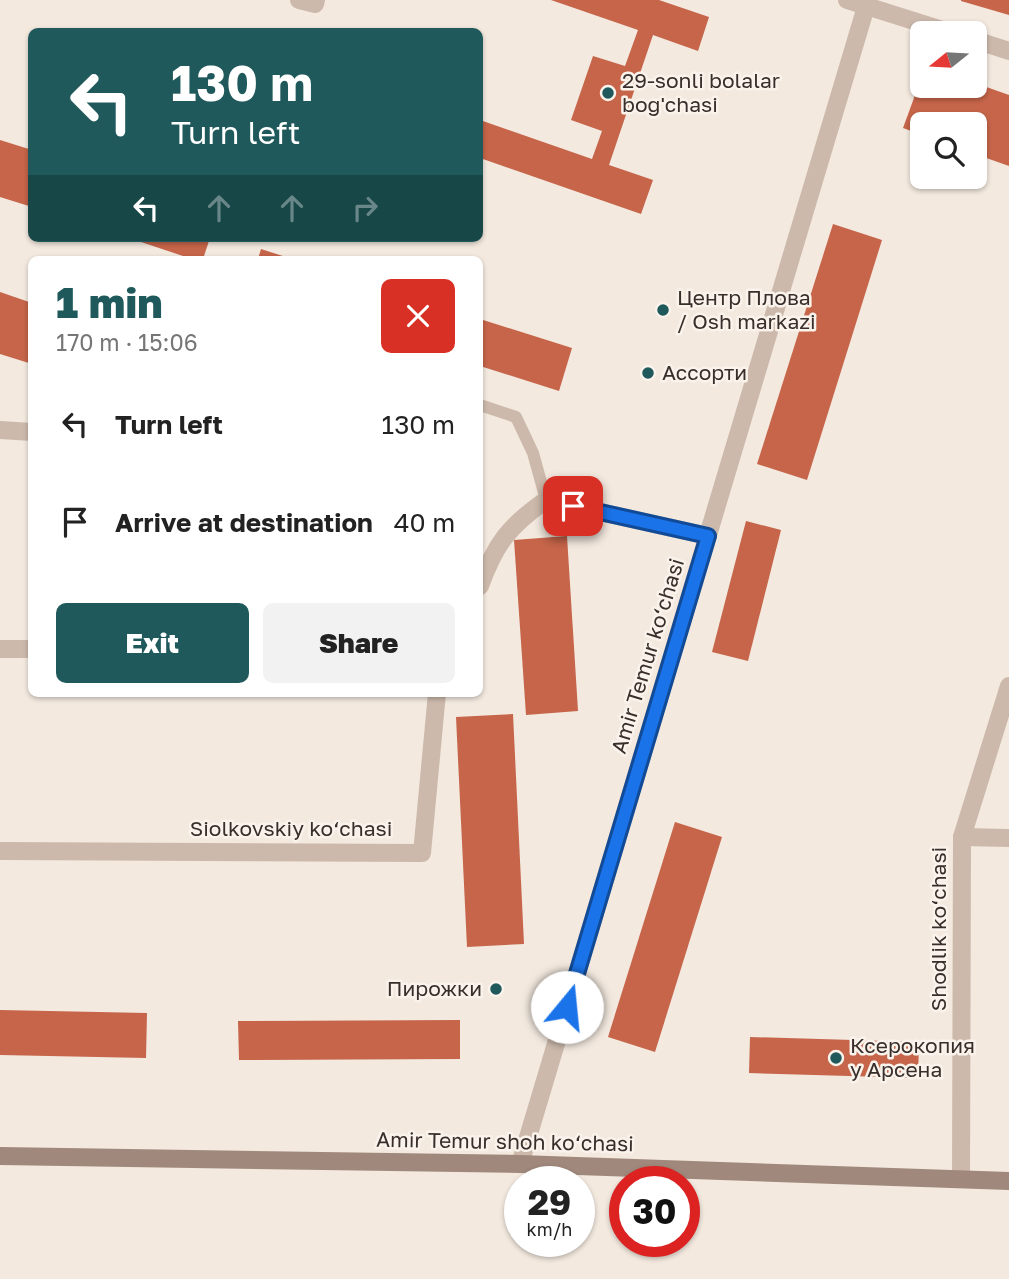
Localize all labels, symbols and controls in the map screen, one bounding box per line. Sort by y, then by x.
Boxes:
north arrow [910,21,987,98]
map controls [910,21,987,189]
text: 130 m [171,53,313,112]
icon: left [56,56,147,147]
place label: 29-sonli bolalar bog'chasi [622,67,780,117]
marker: 29-sonli bolalar bog'chasi [600,85,616,101]
button: search [910,112,987,189]
text: Turn left [171,113,300,151]
icon: left [127,189,165,227]
icon: ahead [200,189,238,227]
icon: ahead [273,189,311,227]
icon: right [346,189,384,227]
text: 1 min [56,277,163,327]
button: close [381,279,455,353]
place label: Центр Плова / Osh markazi [677,284,816,334]
marker: Центр Плова / Osh markazi [655,302,671,318]
text: 170 m · 15:06 [56,328,198,356]
place label: Ассорти [662,359,747,385]
marker: Ассорти [640,365,656,381]
icon: left [56,405,94,443]
text: Turn left [115,409,223,440]
text: 130 m [382,409,455,440]
pin [543,476,603,536]
icon: arrive [554,487,592,525]
icon: arrive [56,503,94,541]
text: Arrive at destination [115,507,373,538]
text: 40 m [394,507,455,538]
street label: Amir Temur ko‘chasi [605,555,689,757]
button: Exit [56,603,249,683]
button: Share [263,603,455,683]
street label: Siolkovskiy ko‘chasi [190,815,392,841]
street label: Shodlik ko‘chasi [925,847,951,1011]
position arrow [530,970,604,1044]
place label: Пирожки [387,975,482,1001]
marker: Пирожки [488,981,504,997]
place label: Ксерокопия у Арсена [850,1032,975,1082]
marker: Ксерокопия у Арсена [828,1050,844,1066]
street label: Amir Temur shoh ko‘chasi [376,1126,634,1156]
speed limit sign: 30 [609,1166,700,1257]
text: 29 [528,1181,571,1223]
text: km/h [527,1218,572,1240]

